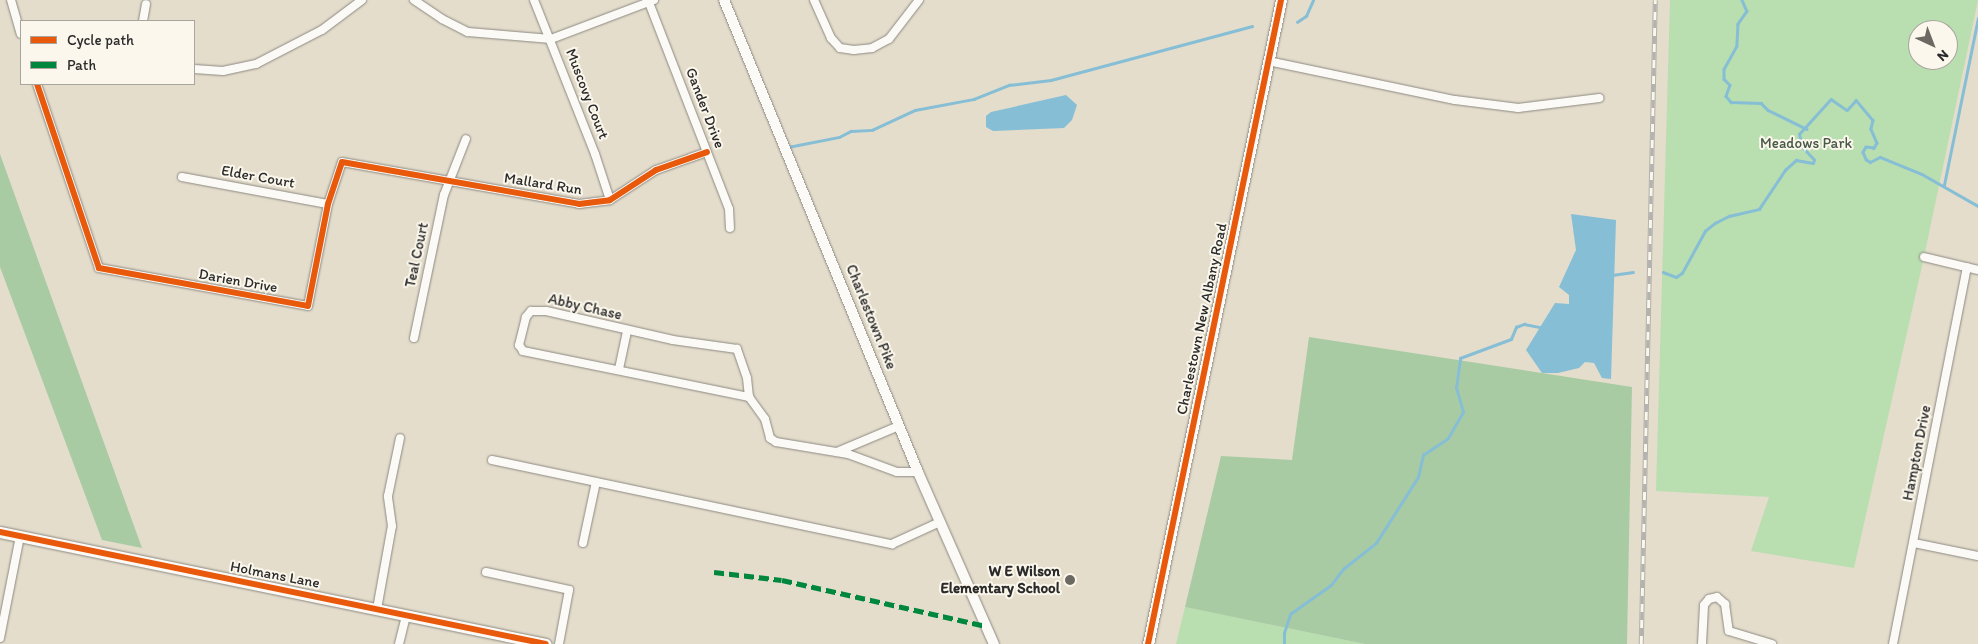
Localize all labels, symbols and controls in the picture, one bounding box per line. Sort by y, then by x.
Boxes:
legend [20,20,195,85]
north arrow [1908,20,1958,70]
text: Cycle path [67,31,134,49]
street label: Muscovy Court [561,46,613,142]
text: N [1934,46,1952,65]
text: Path [67,56,96,74]
street label: Gander Drive [681,65,729,151]
park label: Meadows Park [1760,135,1852,153]
street label: Elder Court [220,162,296,192]
street label: Mallard Run [503,169,583,199]
street label: Teal Court [401,221,433,289]
street label: Charlestown New Albany Road [1173,221,1231,417]
street label: Charlestown Pike [842,262,900,372]
street label: Darien Drive [197,265,279,297]
street label: Abby Chase [546,290,624,324]
street label: Hampton Drive [1899,404,1935,502]
street label: Holmans Lane [228,557,322,593]
place label: W E Wilson Elementary School [940,562,1060,597]
marker: W E Wilson Elementary School [1064,574,1076,586]

